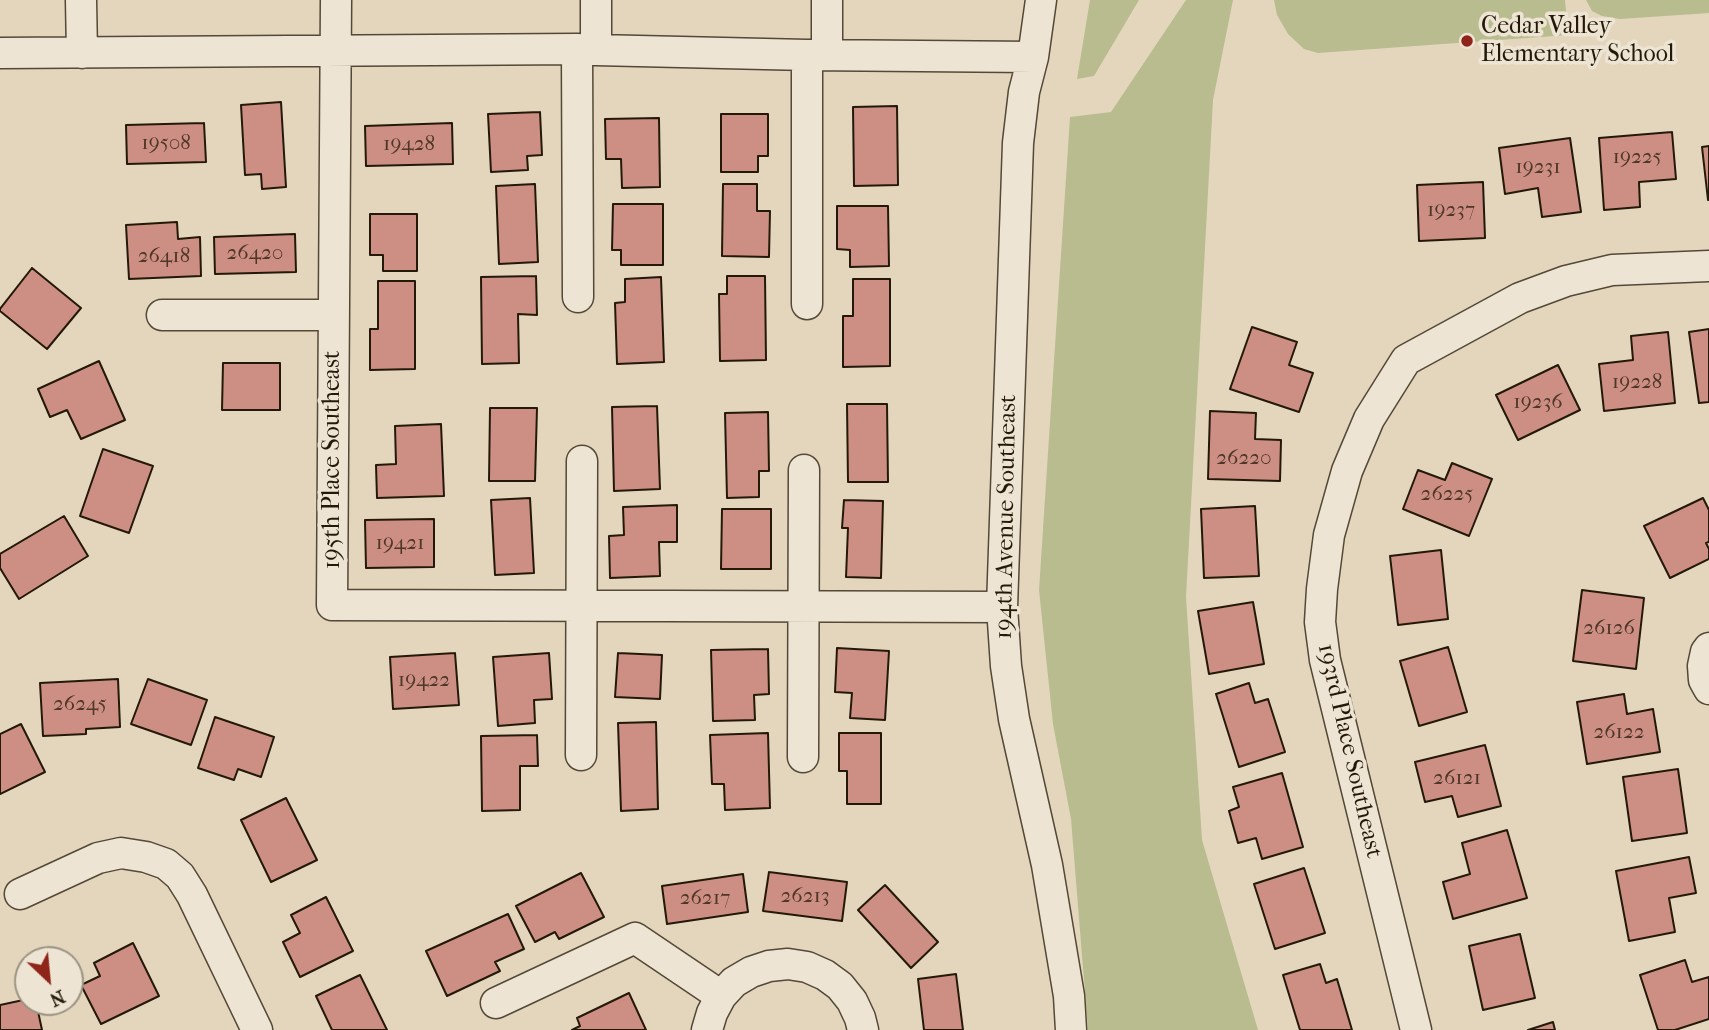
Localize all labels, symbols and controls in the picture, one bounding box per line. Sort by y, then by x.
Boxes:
place label: Cedar Valley Elementary School [1481,13,1674,69]
marker: Cedar Valley Elementary School [1459,33,1475,49]
house number: 19508 [141,131,191,157]
house number: 19428 [383,132,435,158]
house number: 19225 [1612,145,1662,171]
house number: 19231 [1515,155,1561,181]
house number: 19237 [1427,198,1475,224]
house number: 26420 [227,241,283,267]
house number: 26418 [138,244,190,270]
street label: 195th Place Southeast [319,351,347,569]
house number: 19228 [1612,370,1662,396]
house number: 19236 [1513,390,1563,416]
street label: 194th Avenue Southeast [990,394,1024,640]
house number: 26220 [1216,446,1272,472]
house number: 26225 [1421,482,1473,508]
house number: 19421 [375,531,425,557]
house number: 26126 [1583,616,1635,642]
street label: 193rd Place Southeast [1310,641,1388,861]
house number: 19422 [398,668,450,694]
house number: 26245 [53,692,107,718]
house number: 26122 [1593,720,1645,746]
house number: 26121 [1433,766,1481,792]
house number: 26213 [780,884,830,910]
house number: 26217 [680,886,730,912]
north arrow [14,946,84,1016]
text: N [46,985,69,1011]

